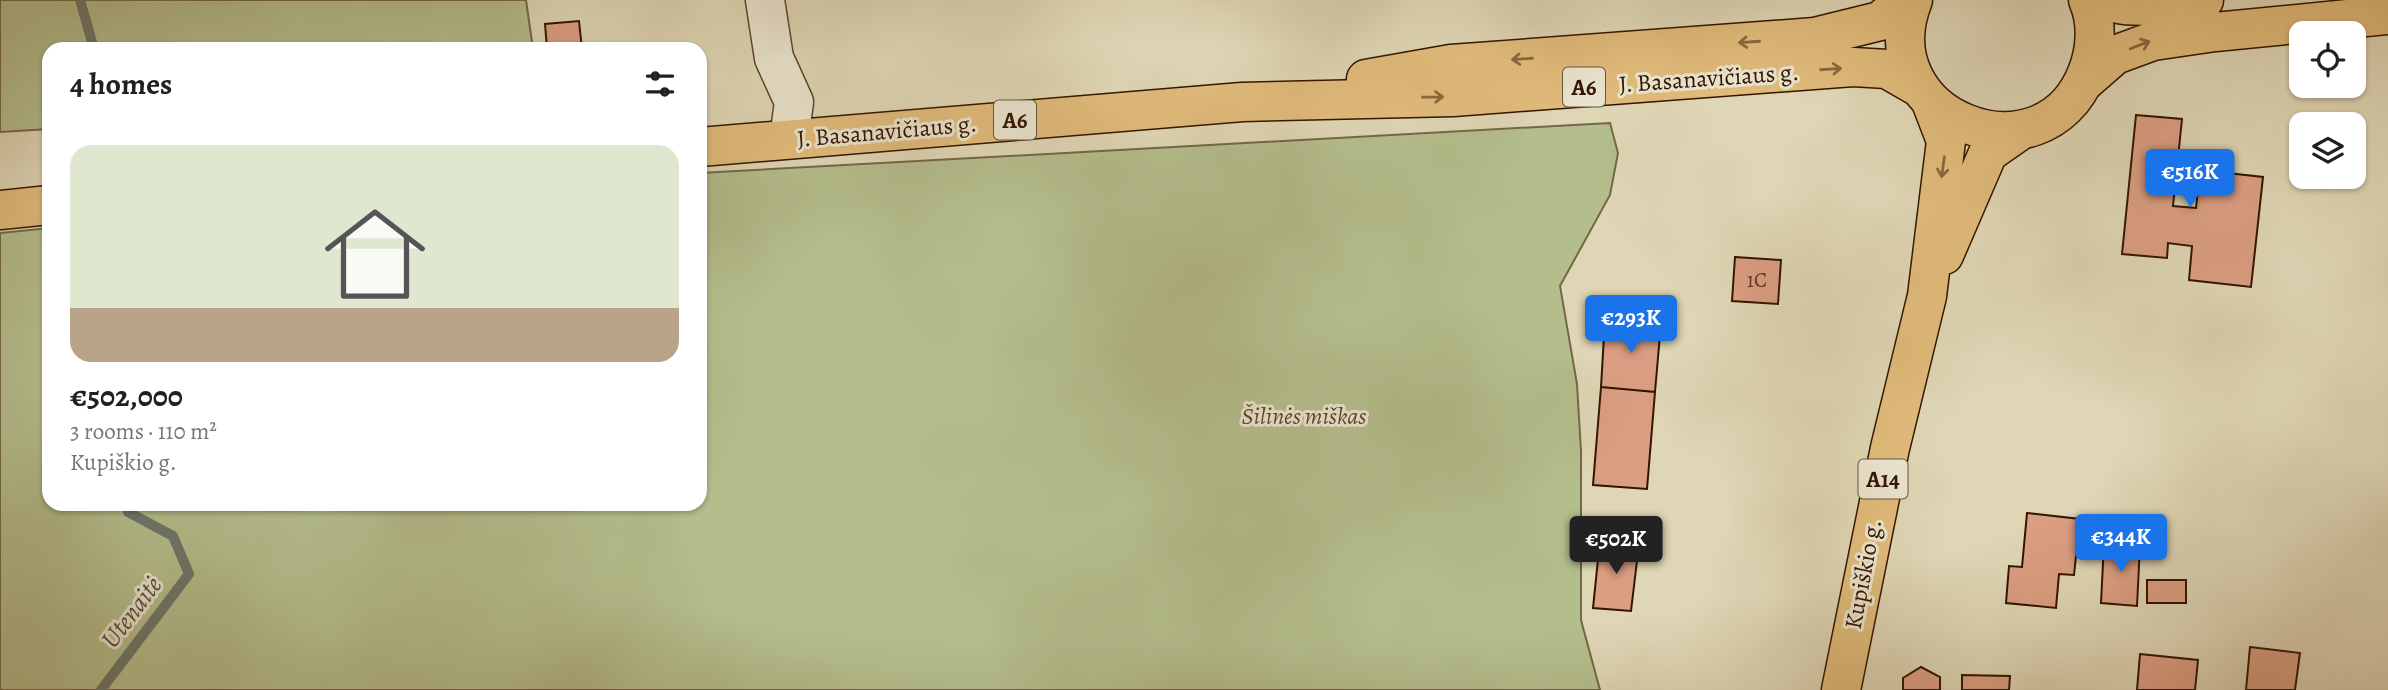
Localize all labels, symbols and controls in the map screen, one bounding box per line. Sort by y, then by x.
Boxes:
map controls [2289,21,2366,189]
button: locate [2289,21,2366,98]
one-way arrow [1738,36,1761,49]
one-way arrow [2129,38,2151,51]
one-way arrow [1511,53,1534,66]
street label: J. Basanavičiaus g. [1618,56,1800,100]
one-way arrow [1819,62,1842,75]
text: 4 homes [70,64,172,104]
icon: filters [641,65,679,103]
road number: A6 [1563,68,1605,106]
one-way arrow [1421,90,1444,104]
road number: A6 [994,100,1036,140]
street label: J. Basanavičiaus g. [796,107,978,155]
button: layers [2289,112,2366,189]
pin: €516K [2141,150,2239,209]
one-way arrow [1936,155,1949,178]
text: €516K [2161,156,2219,187]
icon: home [312,191,438,317]
house number: 1C [1747,266,1767,294]
pin: €293K [1582,296,1680,355]
text: €293K [1601,302,1661,333]
text: €502,000 [70,376,183,416]
park label: Šilinės miškas [1242,400,1366,432]
text: 3 rooms · 110 m² [70,416,217,447]
text: Kupiškio g. [70,447,177,478]
road number: A14 [1858,460,1908,499]
pin: €344K [2072,514,2170,574]
pin: €502K [1567,516,1665,576]
street label: Kupiškio g. [1837,516,1889,632]
text: €344K [2091,521,2151,552]
text: €502K [1586,523,1646,554]
water label: Utenaitė [93,569,170,655]

